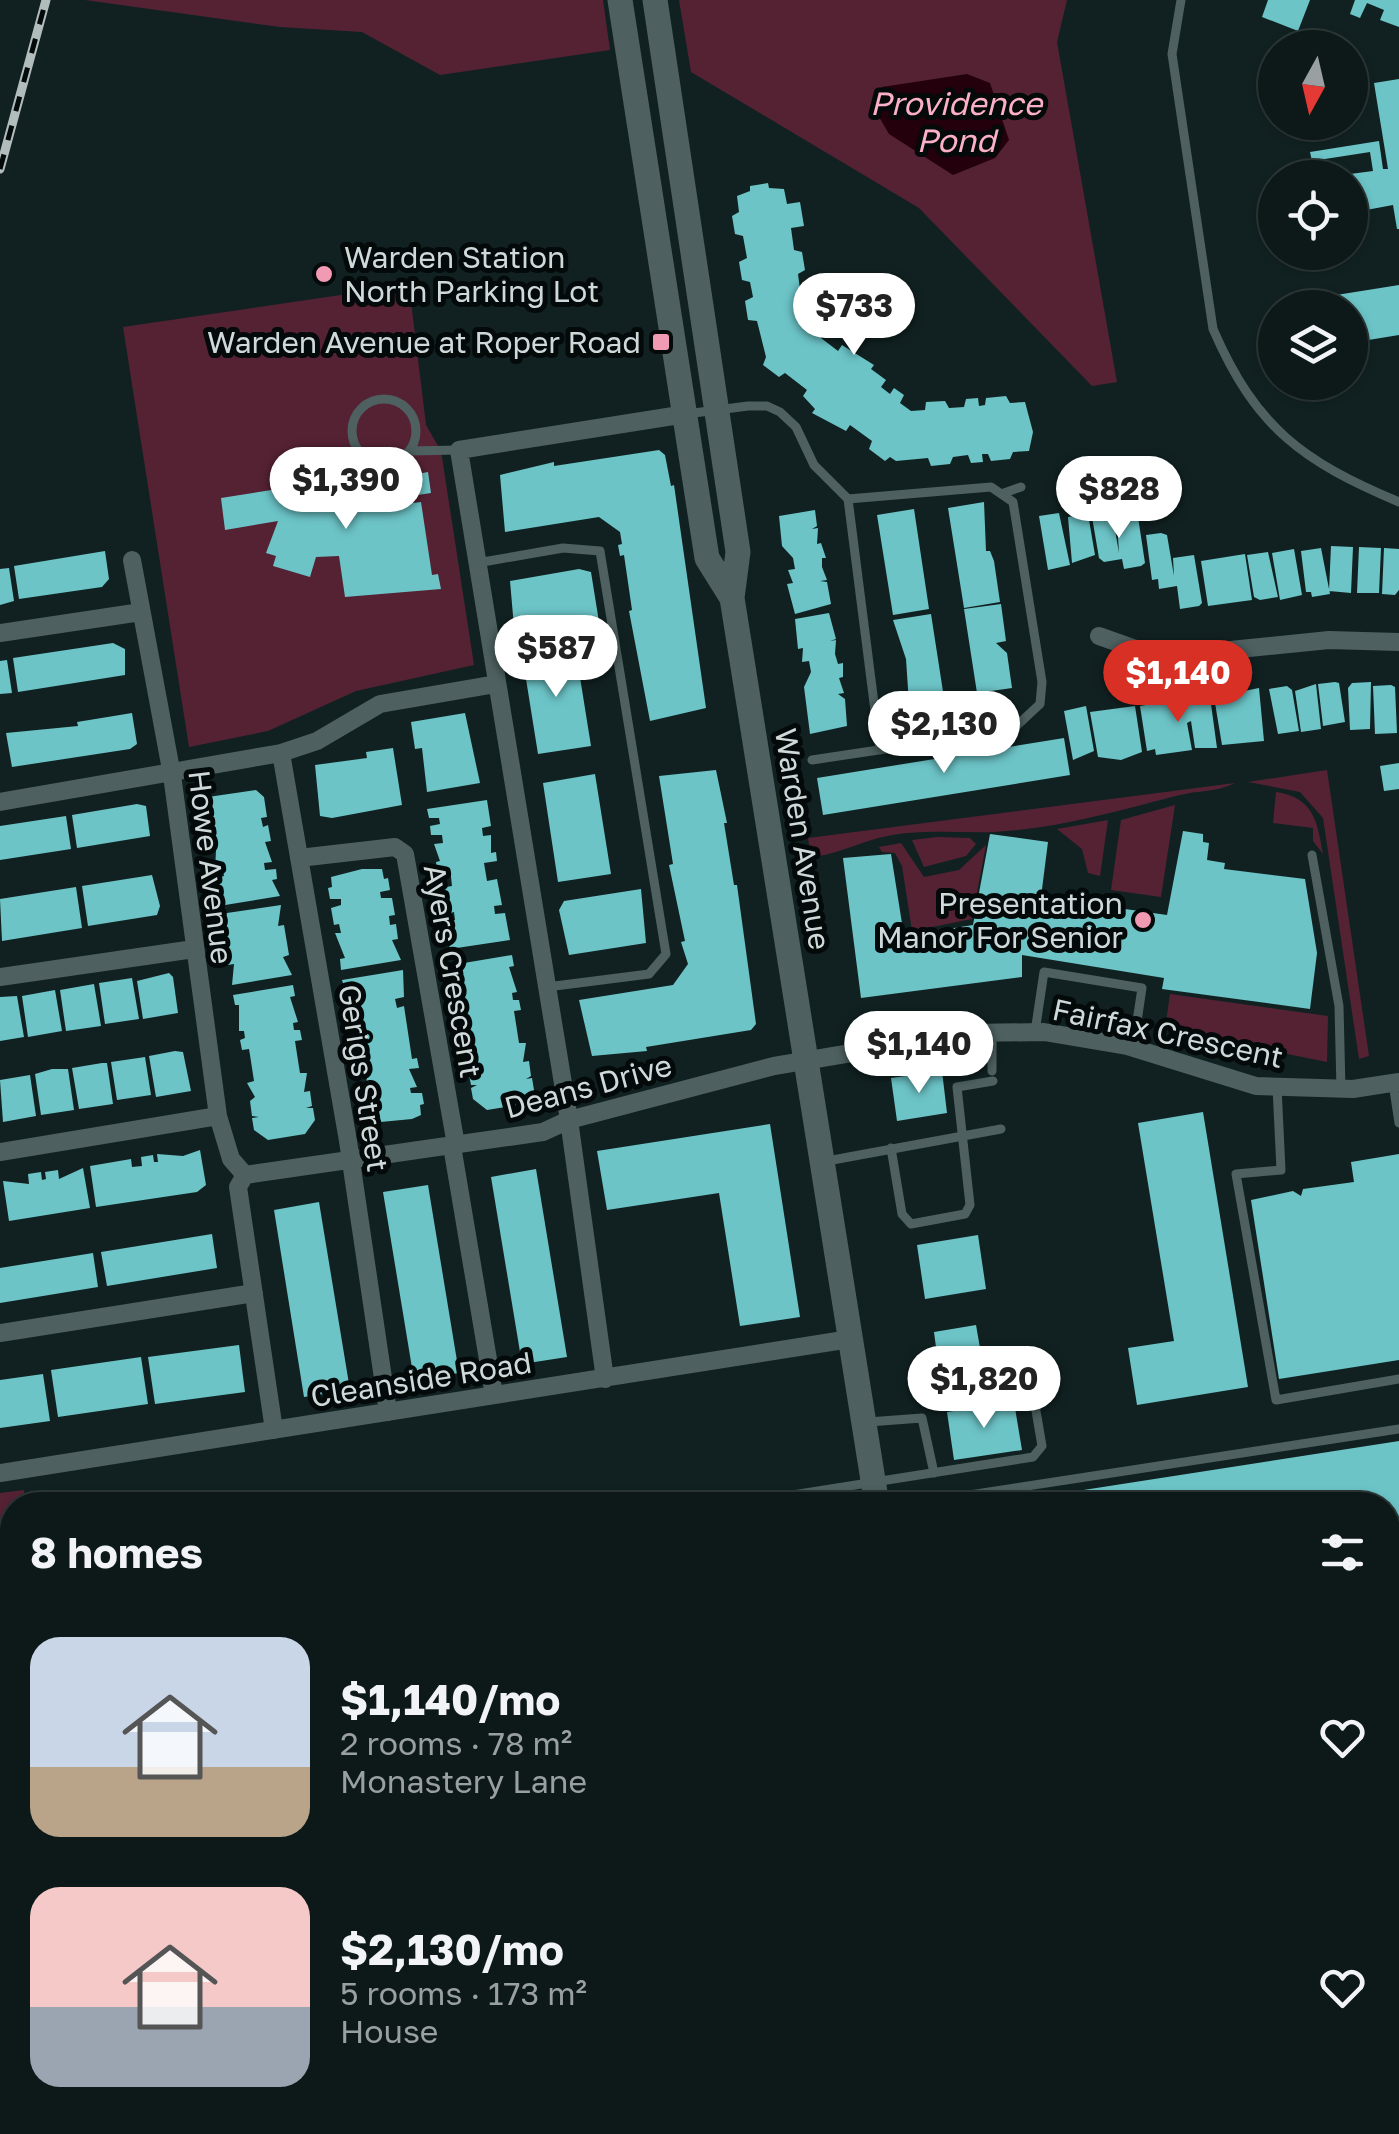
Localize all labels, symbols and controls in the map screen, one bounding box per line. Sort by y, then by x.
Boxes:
north arrow [1258,30,1368,140]
map controls [1258,30,1368,400]
water label: Providence Pond [870,84,1044,159]
button: locate [1258,160,1368,270]
place label: Warden Station North Parking Lot [344,239,599,309]
marker: Warden Station North Parking Lot [313,263,335,285]
pin: $733 [795,273,913,358]
text: $733 [815,286,893,324]
button: layers [1258,290,1368,400]
place label: Warden Avenue at Roper Road [207,324,641,360]
marker: Warden Avenue at Roper Road [650,331,672,353]
pin: $1,390 [265,447,427,532]
pin: $828 [1060,456,1178,541]
text: $1,390 [292,460,400,498]
text: $828 [1078,469,1160,507]
pin: $587 [497,615,615,700]
text: $587 [517,628,595,666]
pin: $1,140 [1097,640,1259,725]
text: $1,140 [1125,653,1231,691]
pin: $2,130 [863,691,1025,776]
text: $2,130 [890,704,998,742]
street label: Warden Avenue [768,726,838,952]
street label: Howe Avenue [181,768,241,966]
street label: Ayers Crescent [417,862,489,1080]
place label: Presentation Manor For Senior [877,885,1123,955]
marker: Presentation Manor For Senior [1132,909,1154,931]
street label: Gerigs Street [331,982,397,1174]
street label: Fairfax Crescent [1049,991,1287,1075]
pin: $1,140 [838,1011,1000,1096]
text: $1,140 [866,1024,972,1062]
street label: Deans Drive [500,1046,676,1126]
street label: Cleanside Road [308,1344,534,1414]
pin: $1,820 [903,1346,1065,1431]
text: $1,820 [930,1359,1038,1397]
icon: filters [1315,1525,1370,1580]
text: 8 homes [30,1527,203,1577]
text: $1,140/mo [340,1674,561,1724]
icon: home [110,1677,230,1797]
icon: heart [1315,1710,1370,1765]
text: 2 rooms · 78 m² [340,1724,572,1762]
text: Monastery Lane [340,1762,587,1800]
text: $2,130/mo [340,1924,564,1974]
icon: home [110,1927,230,2047]
icon: heart [1315,1960,1370,2015]
text: 5 rooms · 173 m² [340,1974,587,2012]
text: House [340,2012,438,2050]

